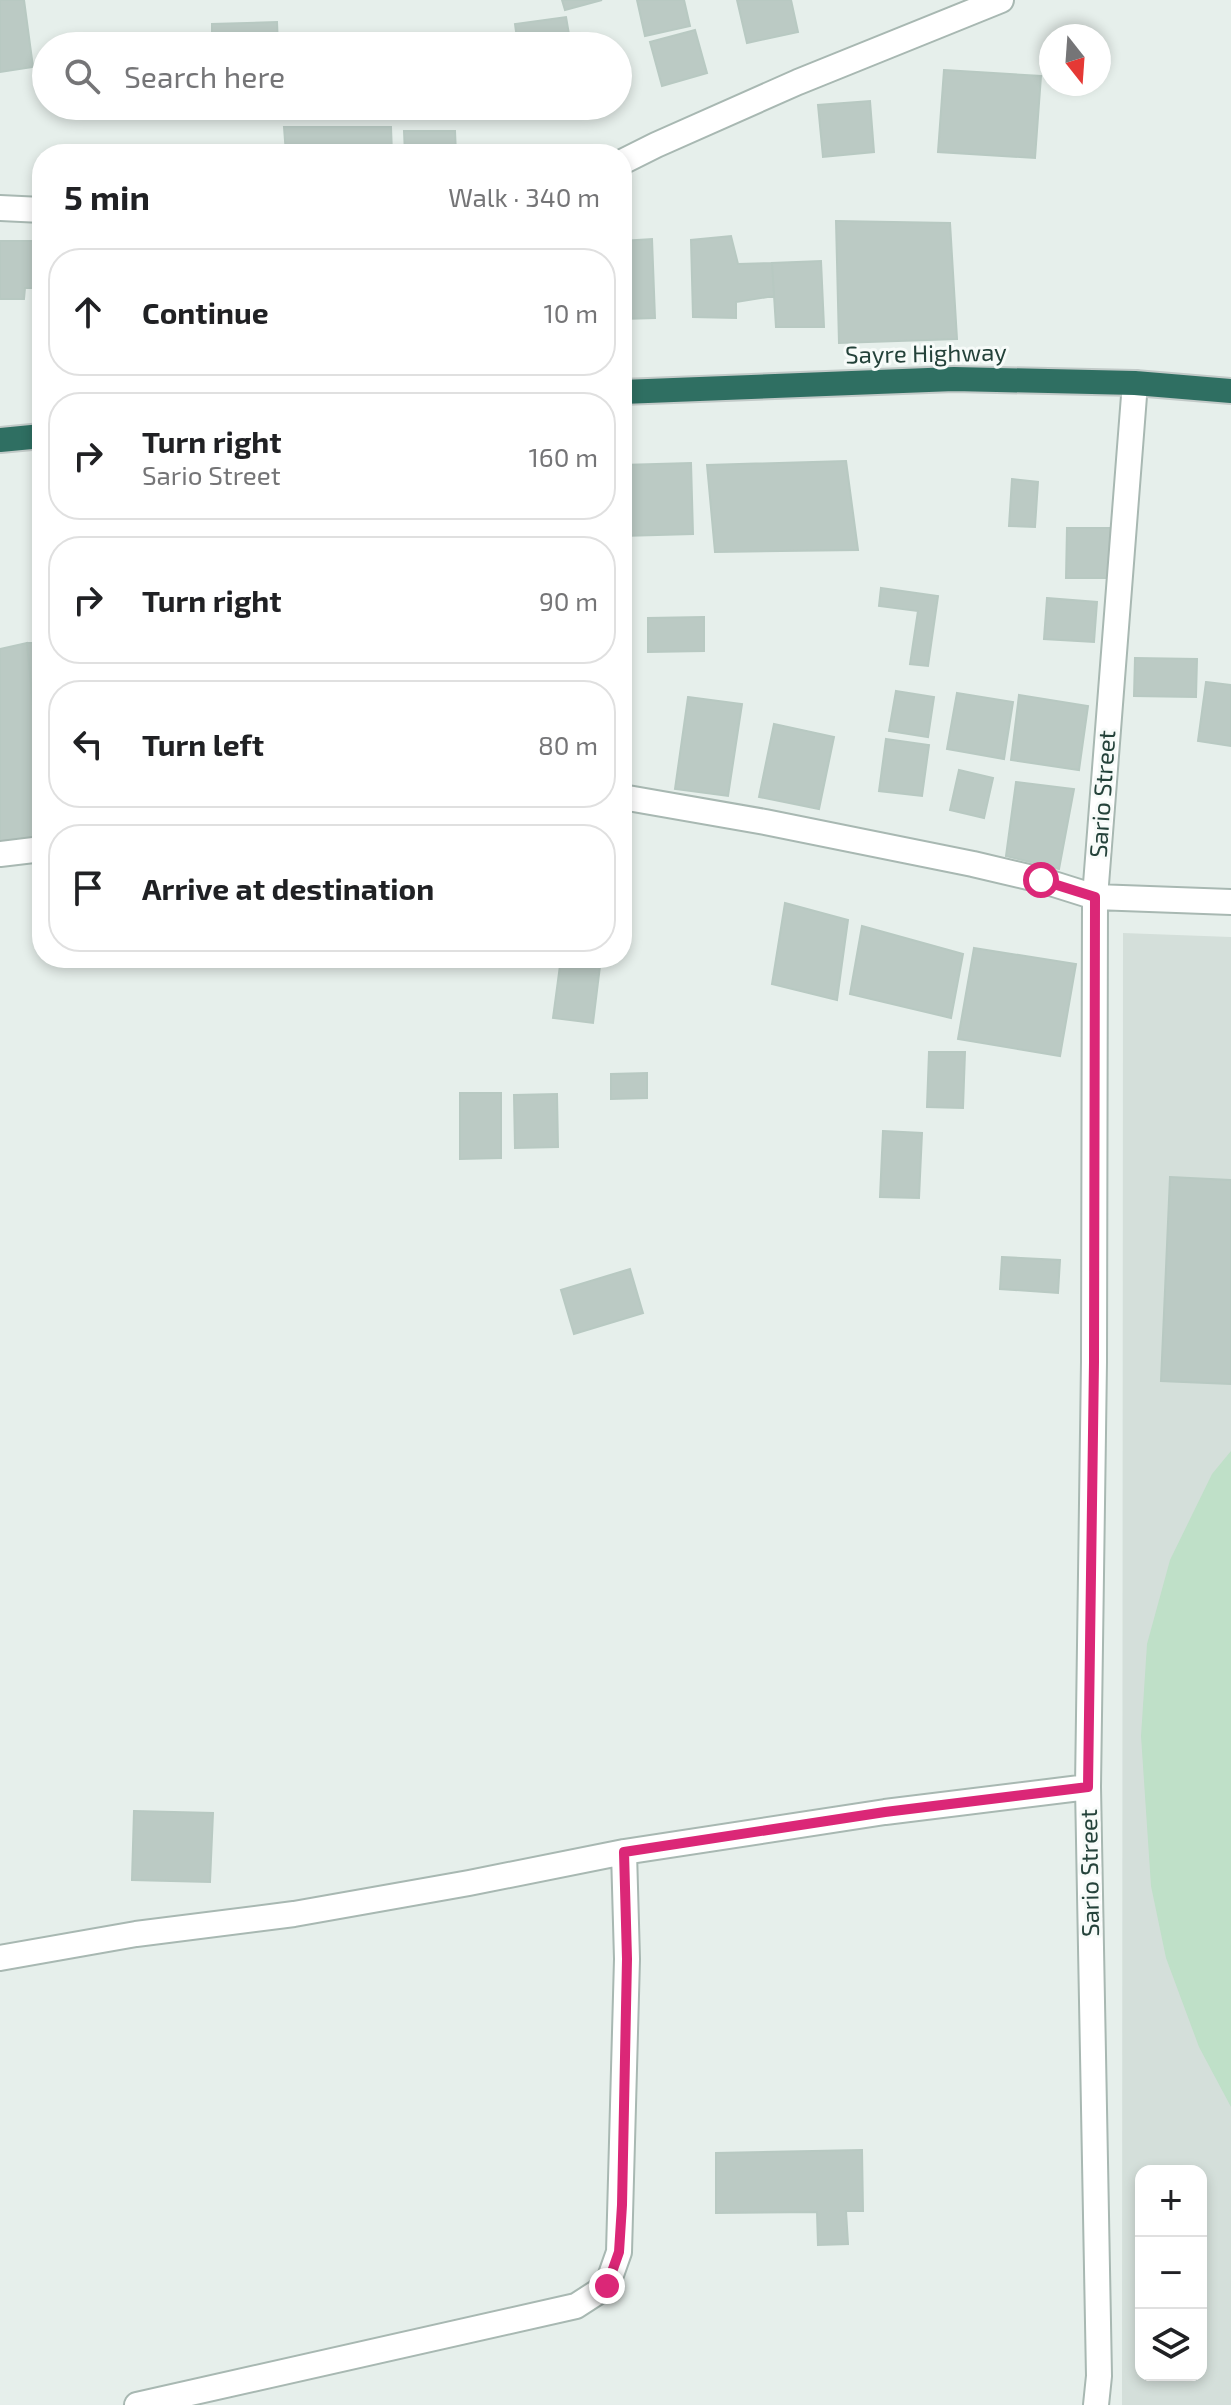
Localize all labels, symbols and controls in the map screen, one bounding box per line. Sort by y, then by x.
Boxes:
north arrow [1039,24,1111,96]
search box [32,32,632,120]
icon: search [60,54,104,98]
text: Search here [124,58,285,94]
text: 5 min [64,176,150,217]
text: Walk · 340 m [448,181,600,212]
icon: ahead [66,290,110,334]
text: Continue [142,294,269,330]
text: 10 m [543,297,598,328]
street label: Sayre Highway [845,337,1007,368]
text: Turn right [142,423,282,459]
icon: right [66,434,110,478]
text: 160 m [529,441,598,472]
text: Sario Street [142,459,281,490]
icon: right [66,578,110,622]
text: Turn right [142,582,282,618]
text: 90 m [539,585,598,616]
icon: left [66,722,110,766]
text: Turn left [142,726,264,762]
text: 80 m [538,729,598,760]
street label: Sario Street [1083,729,1120,859]
route start [1023,862,1059,898]
icon: arrive [66,866,110,910]
text: Arrive at destination [142,870,434,906]
street label: Sario Street [1073,1809,1104,1937]
map controls [1135,2165,1207,2381]
button: + [1135,2165,1207,2237]
button: − [1135,2237,1207,2309]
route end [589,2268,625,2304]
button: layers [1135,2309,1207,2381]

